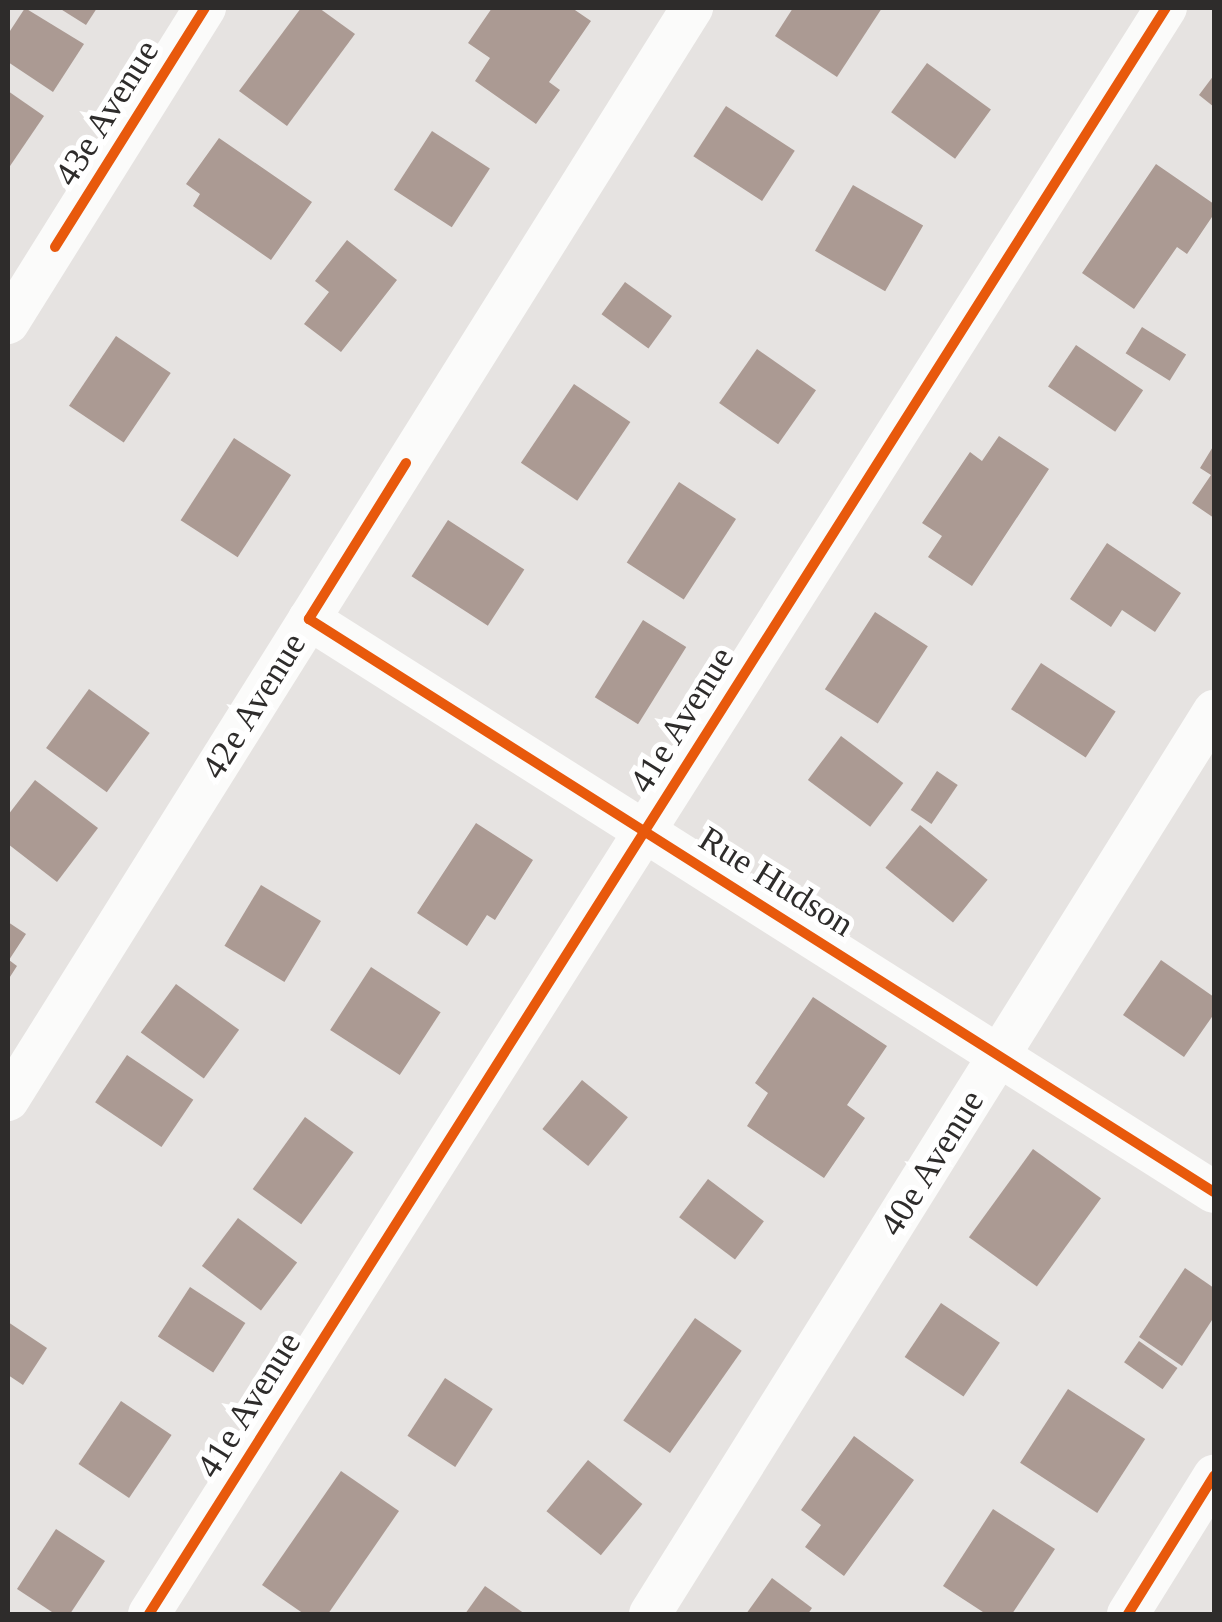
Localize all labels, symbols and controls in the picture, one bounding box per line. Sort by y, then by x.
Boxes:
street label: 43e Avenue [45,32,169,194]
street label: 42e Avenue [192,625,316,787]
street label: 41e Avenue [620,639,744,801]
street label: Rue Hudson [691,818,861,946]
street label: 40e Avenue [870,1082,994,1244]
street label: 41e Avenue [187,1324,311,1486]

